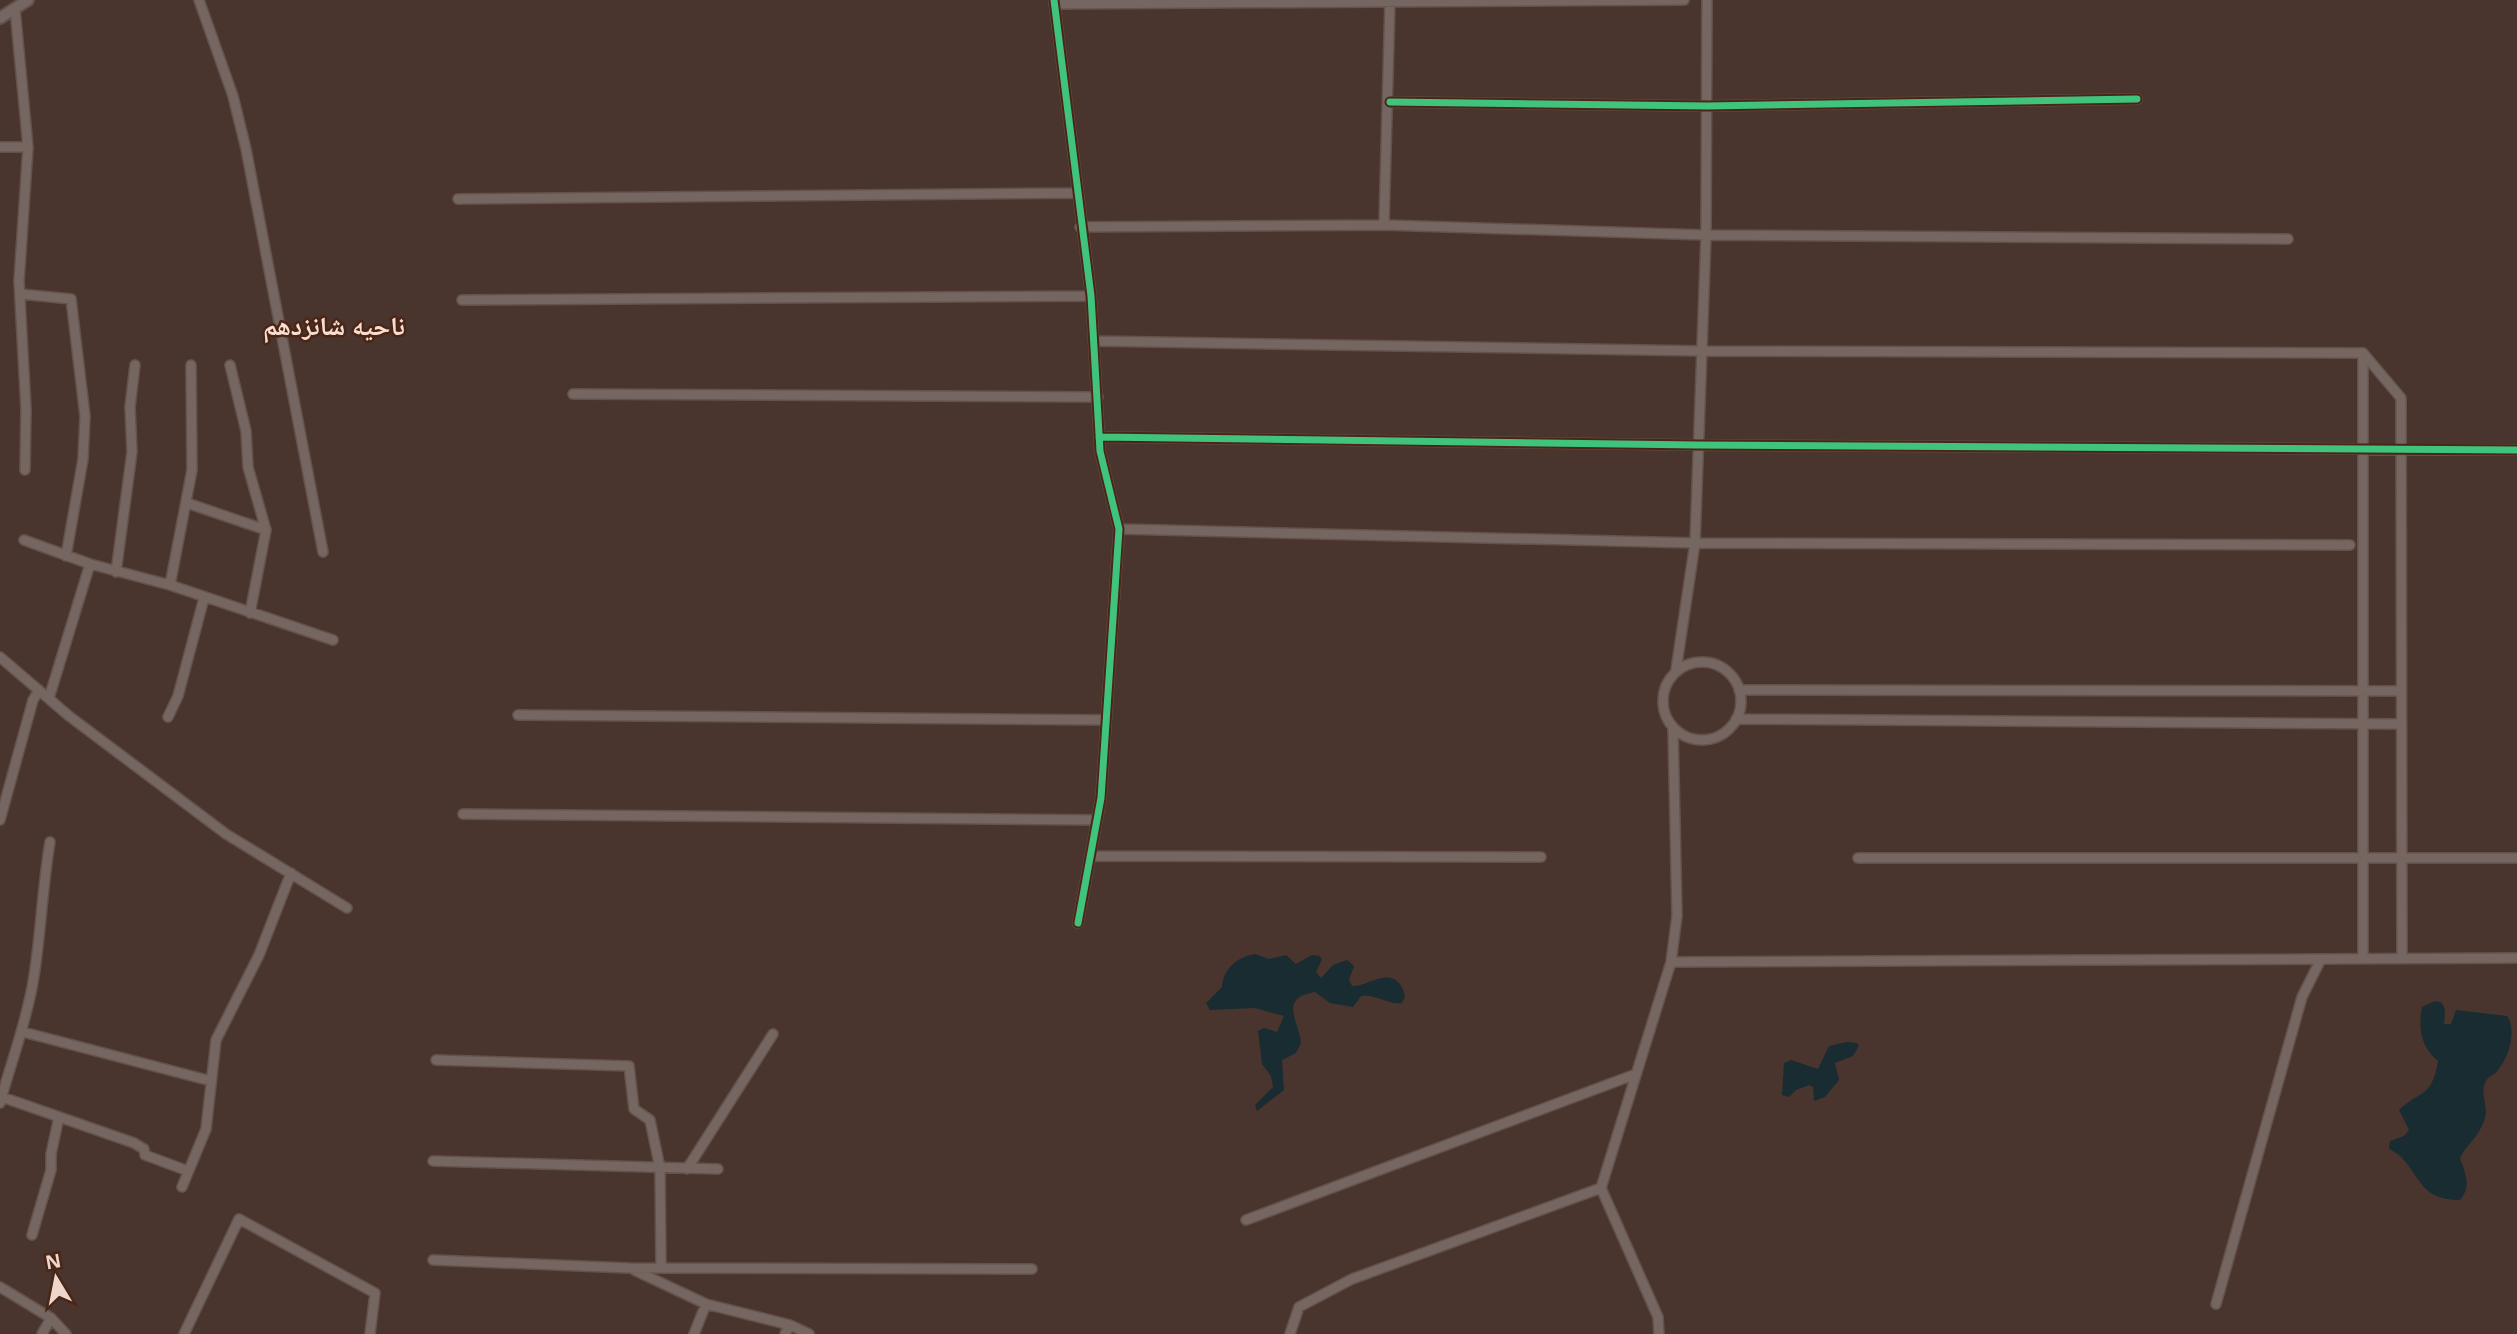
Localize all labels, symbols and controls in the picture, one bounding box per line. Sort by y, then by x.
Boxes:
district label: ناحیه شانزدهم [263,307,405,344]
north arrow [21,1243,91,1313]
text: N [43,1247,63,1275]

